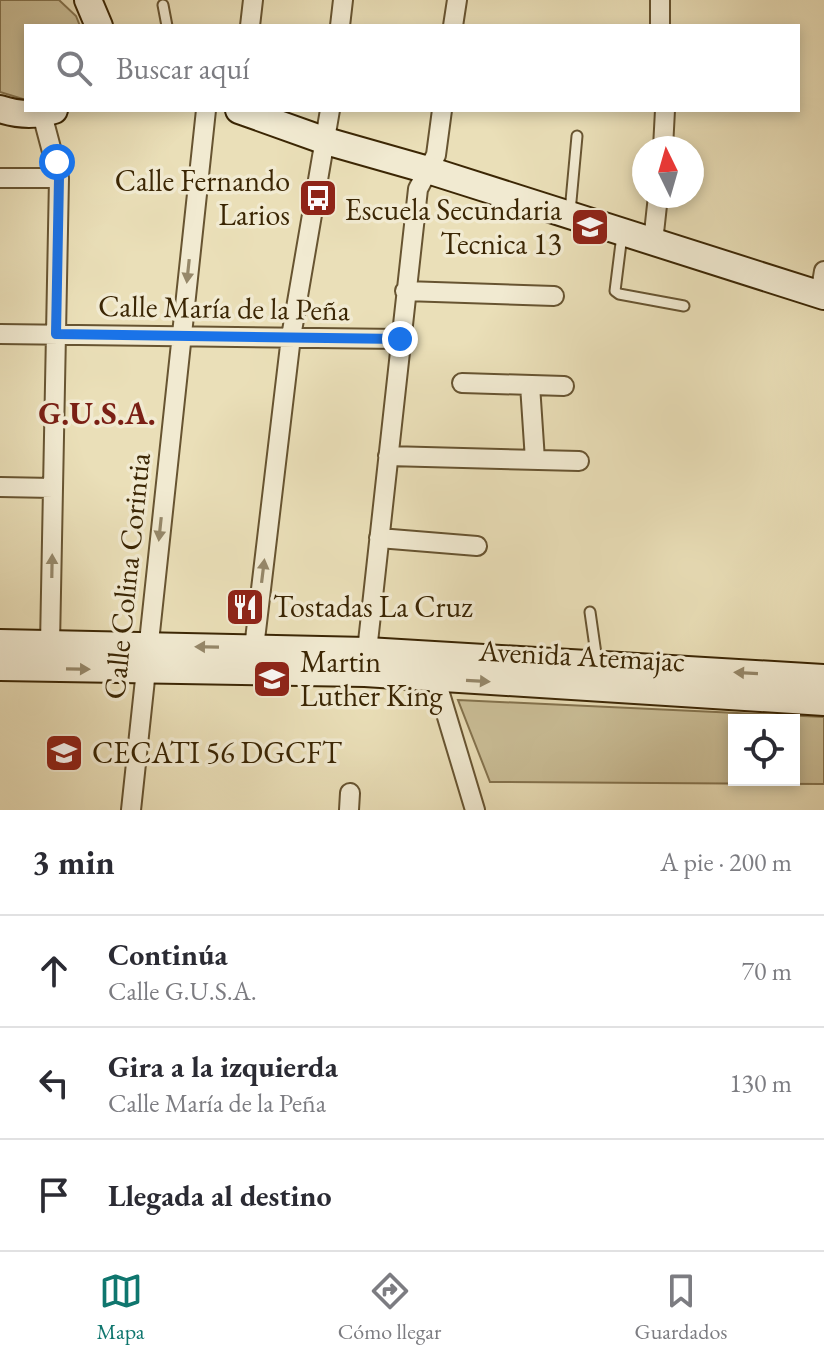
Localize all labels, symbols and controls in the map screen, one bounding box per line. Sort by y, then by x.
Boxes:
search box [24,24,800,112]
icon: search [52,46,96,90]
text: Buscar aquí [116,49,250,88]
north arrow [632,136,704,208]
route start [39,144,75,180]
place label: Calle Fernando Larios [115,161,290,234]
bus stop icon: Calle Fernando Larios [297,177,339,219]
place label: Escuela Secundaria Tecnica 13 [345,190,562,263]
school or university icon: Escuela Secundaria Tecnica 13 [569,206,611,248]
one-way arrow [182,259,195,284]
street label: Calle María de la Peña [98,286,350,329]
route end [382,321,418,357]
district label: G.U.S.A. [38,392,156,434]
street label: Calle Colina Corintia [94,451,159,701]
one-way arrow [153,517,166,542]
one-way arrow [45,553,58,578]
one-way arrow [257,558,270,583]
restaurant icon: Tostadas La Cruz [224,586,266,628]
place label: Tostadas La Cruz [273,587,473,626]
street label: Avenida Atemajac [477,631,686,680]
one-way arrow [194,641,219,654]
place label: Martin Luther King [300,642,444,715]
school or university icon: Martin Luther King [251,658,293,700]
one-way arrow [66,662,91,675]
one-way arrow [733,666,758,679]
one-way arrow [466,675,491,688]
map controls [728,714,800,786]
button: locate [728,714,800,786]
school or university icon: CECATI 56 DGCFT [43,732,85,774]
place label: CECATI 56 DGCFT [92,733,343,772]
text: 3 min [32,840,115,884]
text: A pie · 200 m [660,845,792,879]
text: Continúa [108,935,228,974]
icon: ahead [32,949,76,993]
text: 70 m [742,954,792,988]
text: Calle G.U.S.A. [108,974,257,1008]
text: Gira a la izquierda [108,1047,338,1086]
icon: left [32,1061,76,1105]
text: 130 m [729,1066,792,1100]
text: Calle María de la Peña [108,1086,326,1120]
icon: arrive [32,1173,76,1217]
text: Llegada al destino [108,1176,332,1215]
tab: Mapa [97,1269,145,1346]
tab: Cómo llegar [338,1269,441,1346]
tab: Guardados [635,1269,727,1346]

